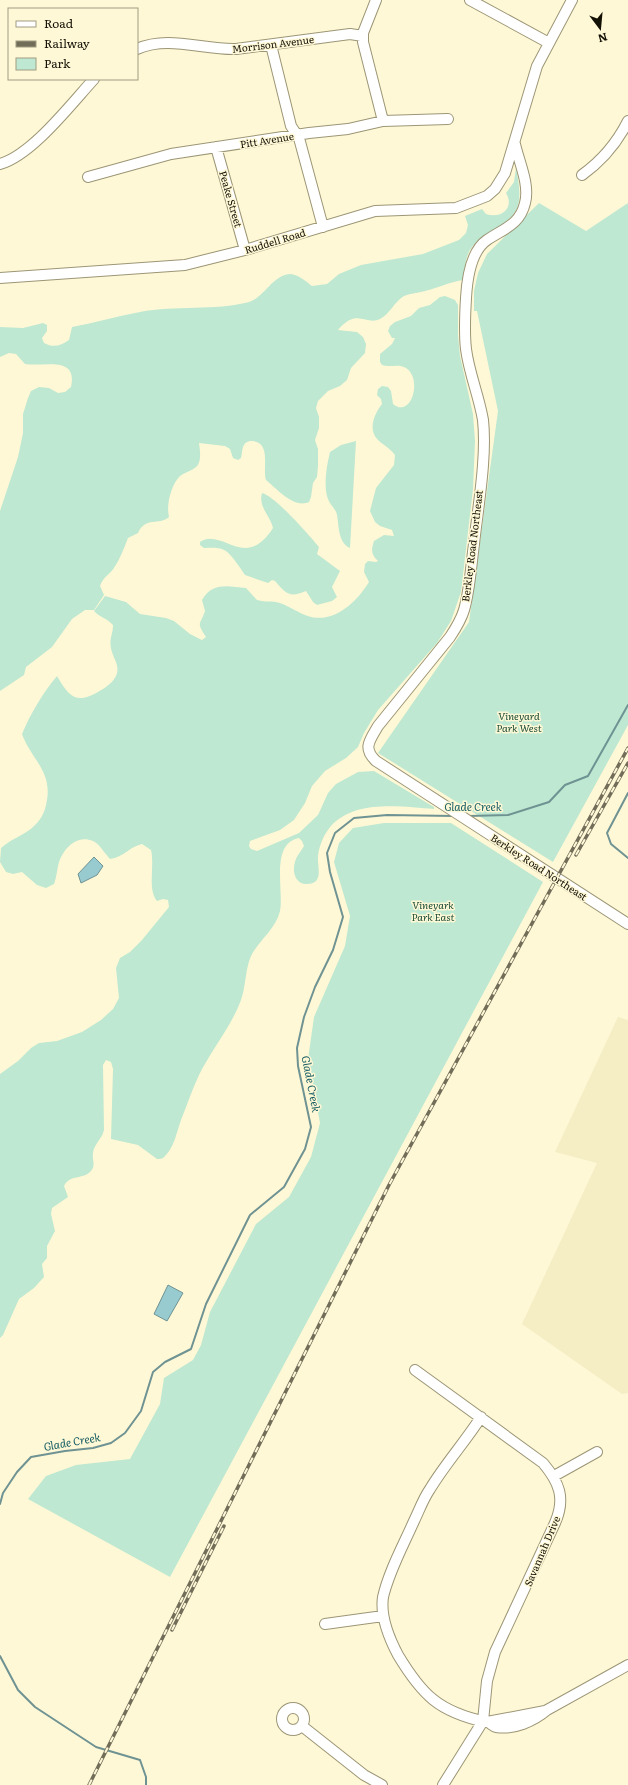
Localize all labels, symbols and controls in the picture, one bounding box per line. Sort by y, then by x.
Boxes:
legend [8,8,138,80]
north arrow [580,8,620,48]
text: Road [44,14,74,32]
text: N [596,30,610,48]
street label: Morrison Avenue [231,31,315,56]
text: Railway [44,34,90,52]
text: Park [44,54,71,72]
street label: Pitt Avenue [239,128,295,151]
street label: Peake Street [216,169,247,229]
street label: Ruddell Road [242,224,307,257]
street label: Berkley Road Northeast [457,489,486,603]
park label: Vineyard Park West [496,708,542,735]
water label: Glade Creek [444,798,502,814]
street label: Berkley Road Northeast [488,830,591,904]
park label: Vineyark Park East [411,897,455,924]
water label: Glade Creek [299,1054,325,1114]
water label: Glade Creek [42,1428,102,1454]
street label: Savannah Drive [520,1513,563,1588]

